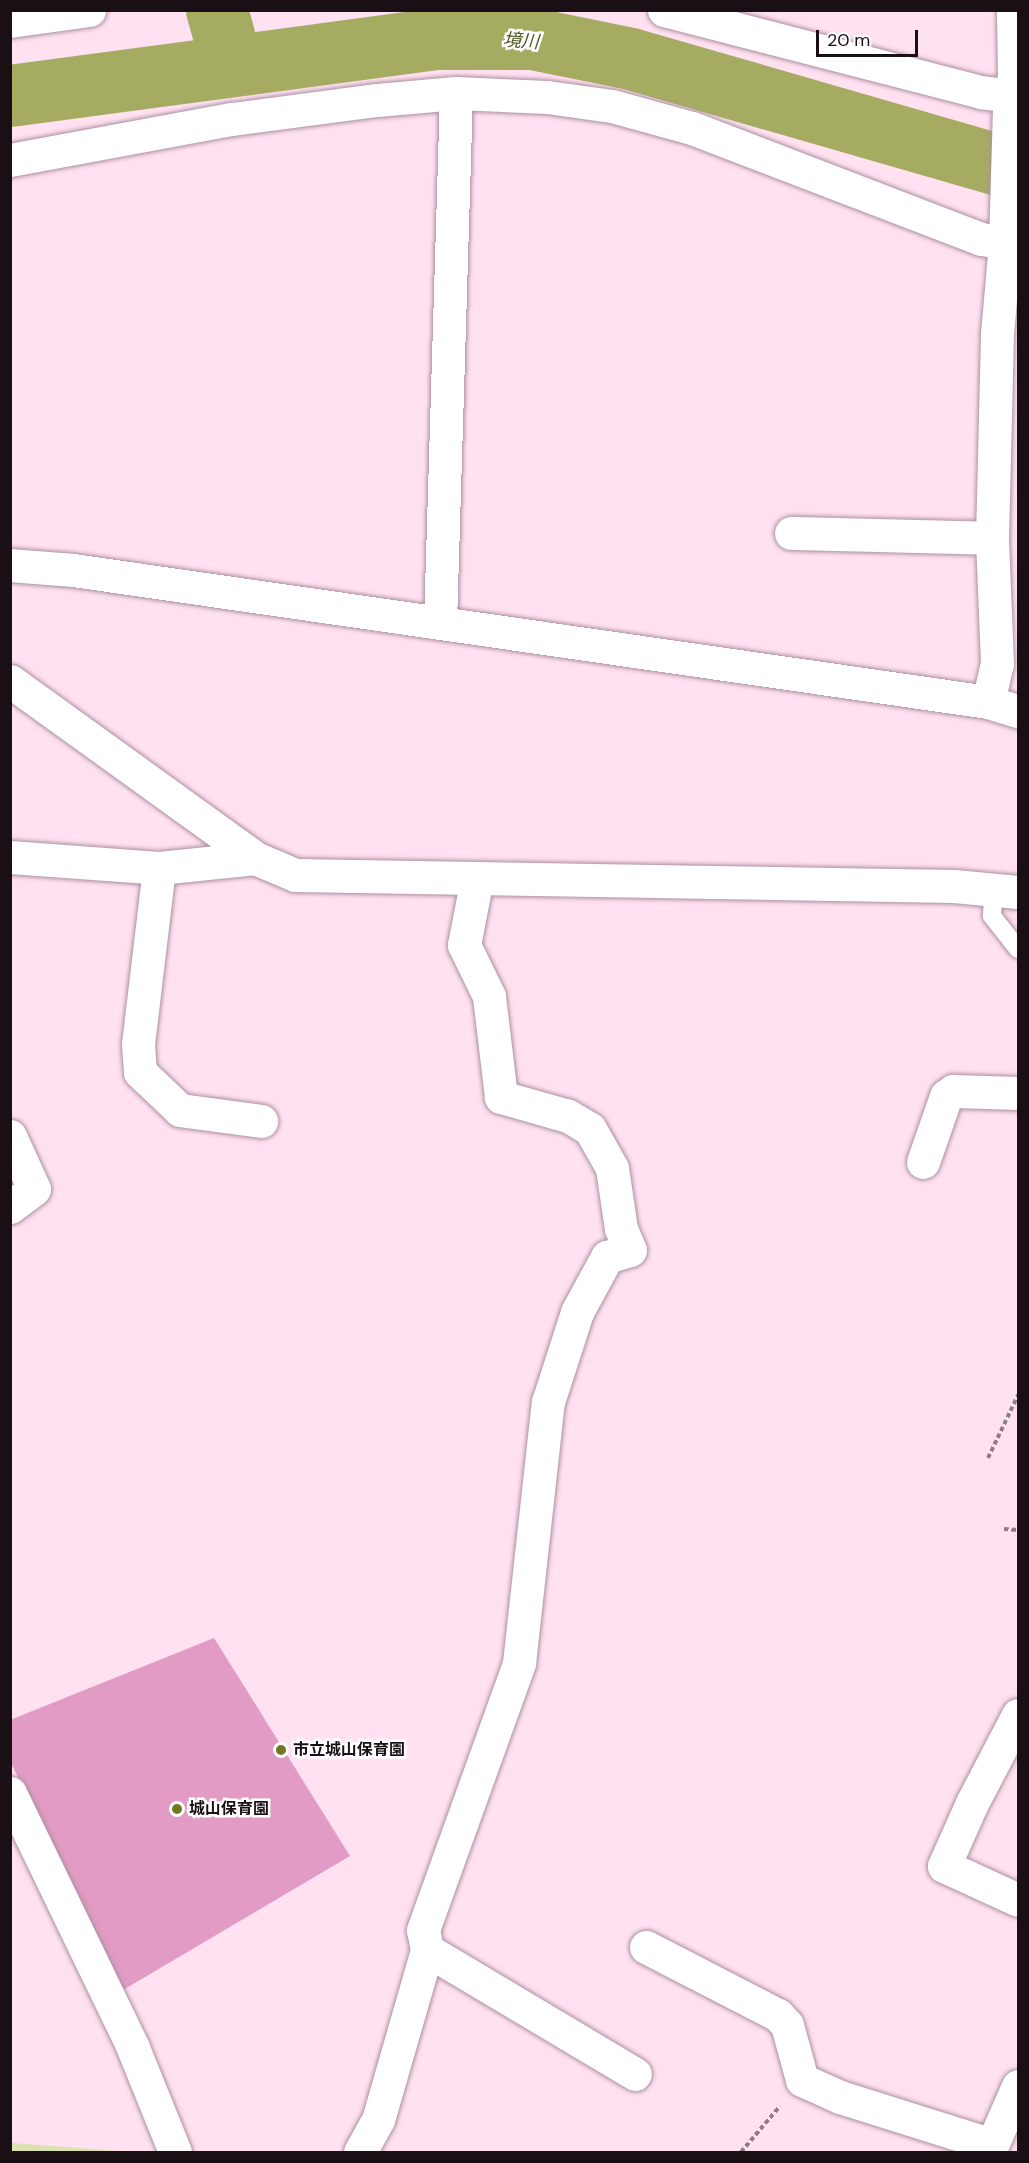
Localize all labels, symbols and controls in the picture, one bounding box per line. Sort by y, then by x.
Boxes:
scale bar [819,18,921,56]
text: 20 m [827,28,870,52]
water label: 境川 [502,29,540,53]
place label: 市立城山保育園 [293,1740,405,1760]
marker: 市立城山保育園 [274,1743,288,1757]
place label: 城山保育園 [189,1799,269,1819]
marker: 城山保育園 [170,1802,184,1816]

